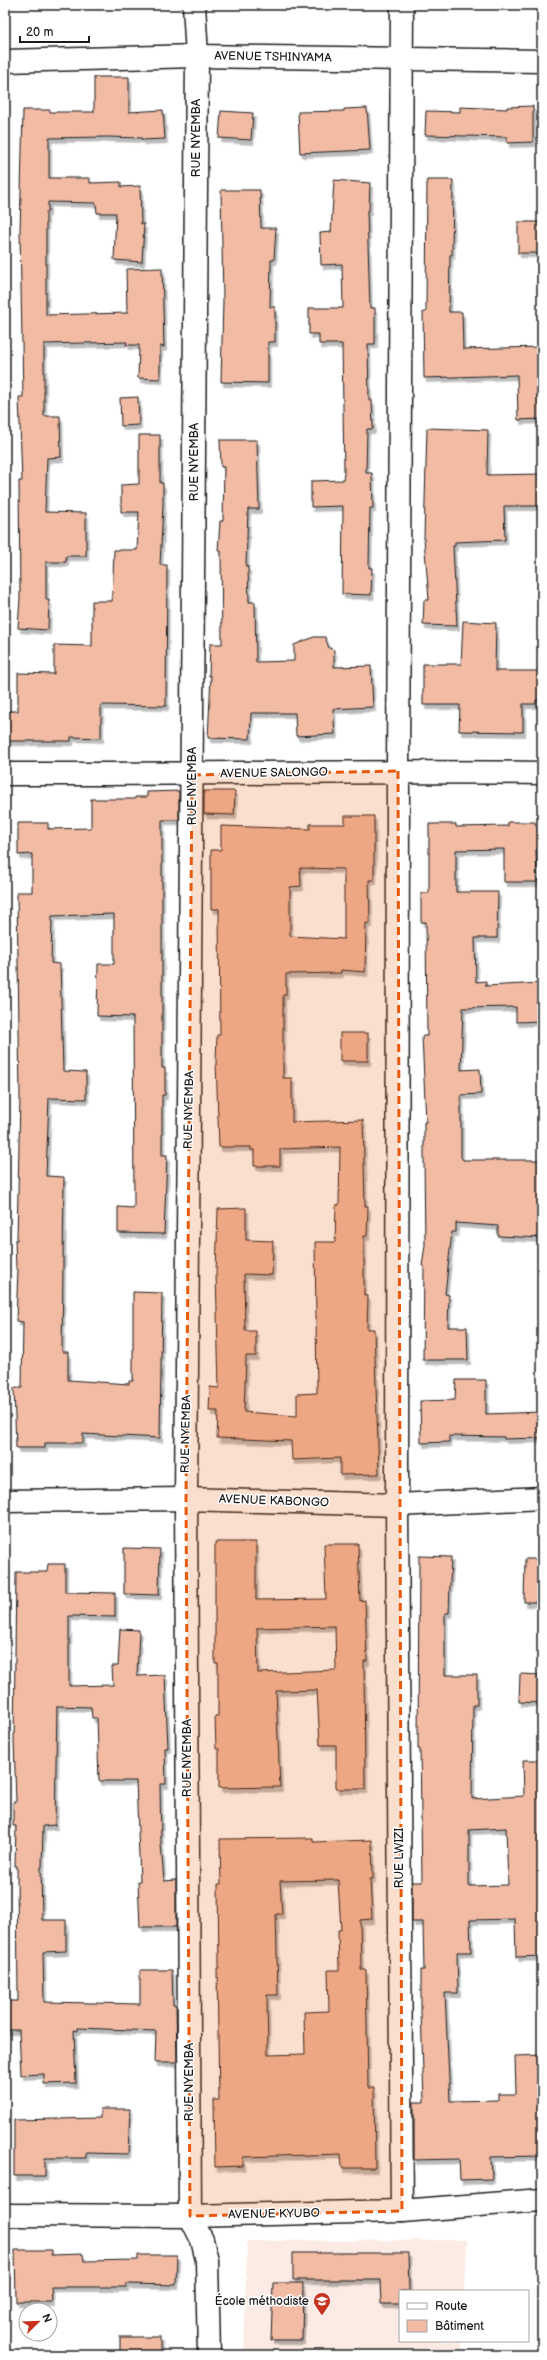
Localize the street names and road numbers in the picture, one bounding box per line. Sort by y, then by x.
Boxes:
street label: AVENUE TSHINYAMA [214,48,332,66]
street label: RUE NYEMBA [189,98,204,177]
street label: RUE NYEMBA [187,422,202,501]
street label: RUE NYEMBA [185,746,200,825]
street label: AVENUE SALONGO [220,765,328,781]
street label: RUE NYEMBA [181,1070,197,1149]
street label: RUE NYEMBA [178,1394,194,1473]
street label: AVENUE KABONGO [219,1492,329,1510]
street label: RUE NYEMBA [180,1718,195,1797]
street label: RUE LWIZI [392,1827,407,1888]
street label: RUE NYEMBA [182,2042,197,2121]
street label: AVENUE KYUBO [228,2206,320,2222]

